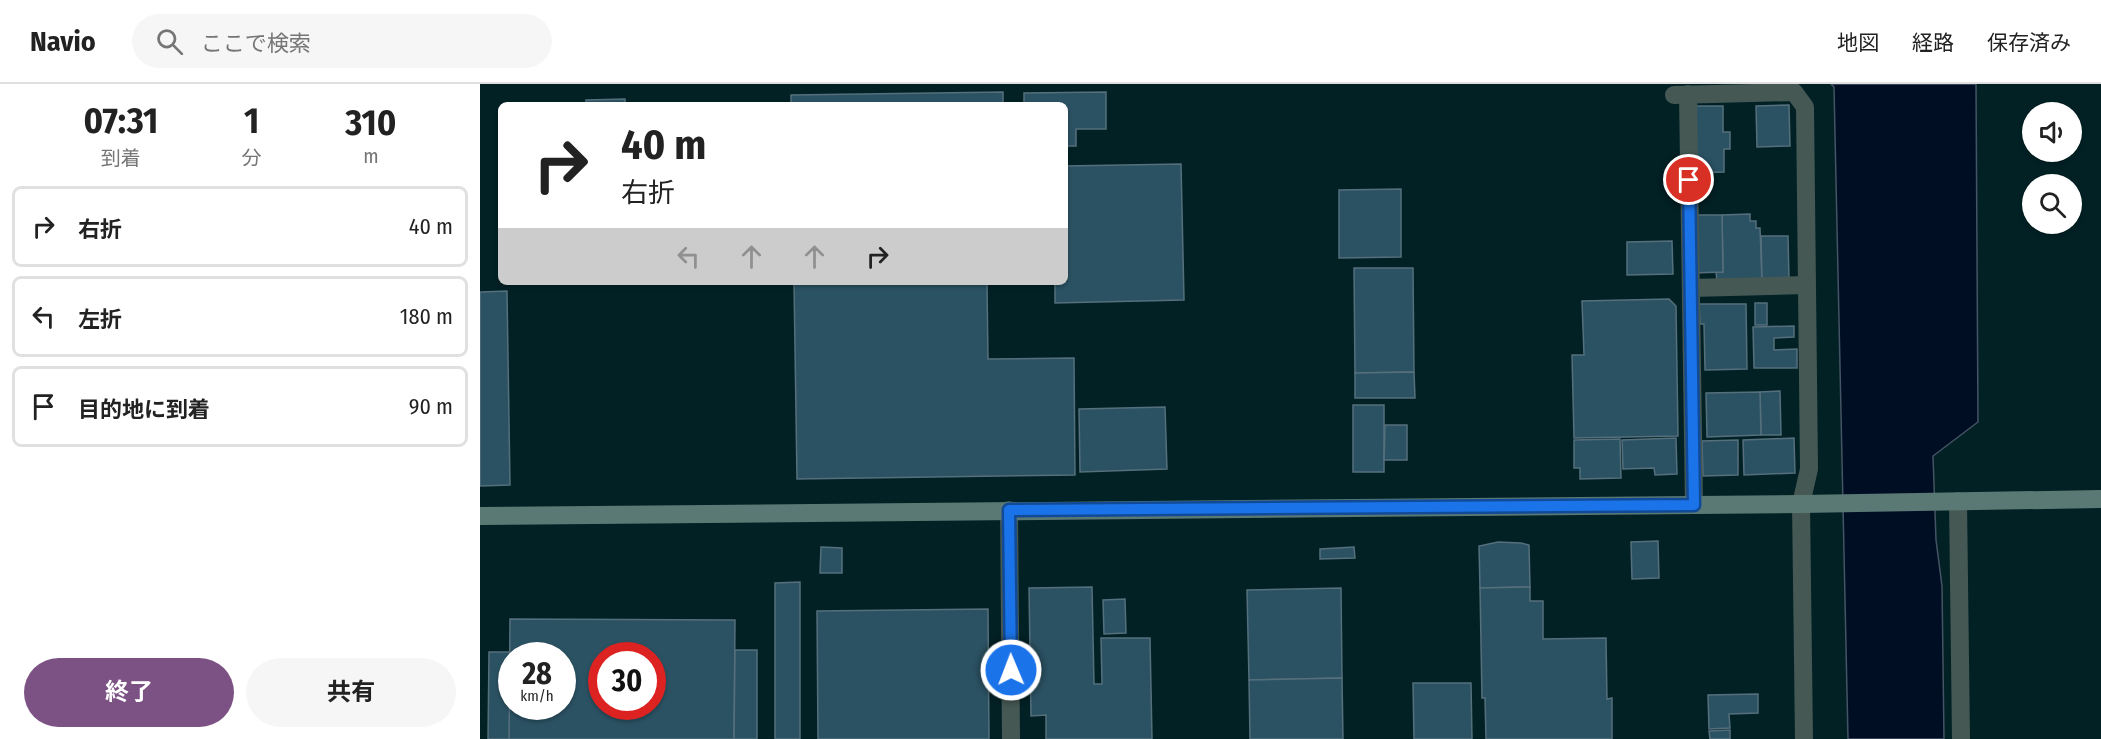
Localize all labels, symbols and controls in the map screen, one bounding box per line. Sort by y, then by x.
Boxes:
search box [132,14,552,68]
text: Navio [30,25,96,58]
icon: search [153,25,186,58]
text: ここで検索 [201,30,311,57]
text: 地図 [1837,30,1879,56]
text: 経路 [1912,30,1954,56]
text: 保存済み [1987,30,2071,56]
text: 07:31 [84,99,158,143]
text: 1 [244,99,259,143]
text: 310 [345,101,396,145]
map controls [2022,102,2082,234]
button: sound [2022,102,2082,162]
text: 40 m [621,120,706,170]
icon: right [522,126,600,204]
text: m [363,144,379,168]
text: 到着 [101,146,141,170]
text: 分 [242,146,262,170]
pin [1663,154,1714,205]
icon: arrive [1672,163,1705,196]
button: search [2022,174,2082,234]
text: 右折 [621,177,675,209]
icon: right [27,210,60,243]
text: 40 m [409,213,453,240]
text: 右折 [78,216,122,243]
icon: left [672,240,705,273]
icon: ahead [735,240,768,273]
icon: ahead [798,240,831,273]
icon: right [861,240,894,273]
icon: left [27,300,60,333]
text: 180 m [400,303,453,330]
text: 左折 [78,306,122,333]
icon: arrive [27,390,60,423]
text: 90 m [409,393,453,420]
text: 目的地に到着 [78,396,210,423]
position arrow [979,638,1043,702]
speed limit sign: 30 [588,642,666,720]
text: 28 [522,656,552,692]
button: 終了 [24,658,234,727]
button: 共有 [246,658,456,727]
text: km/h [520,687,554,705]

